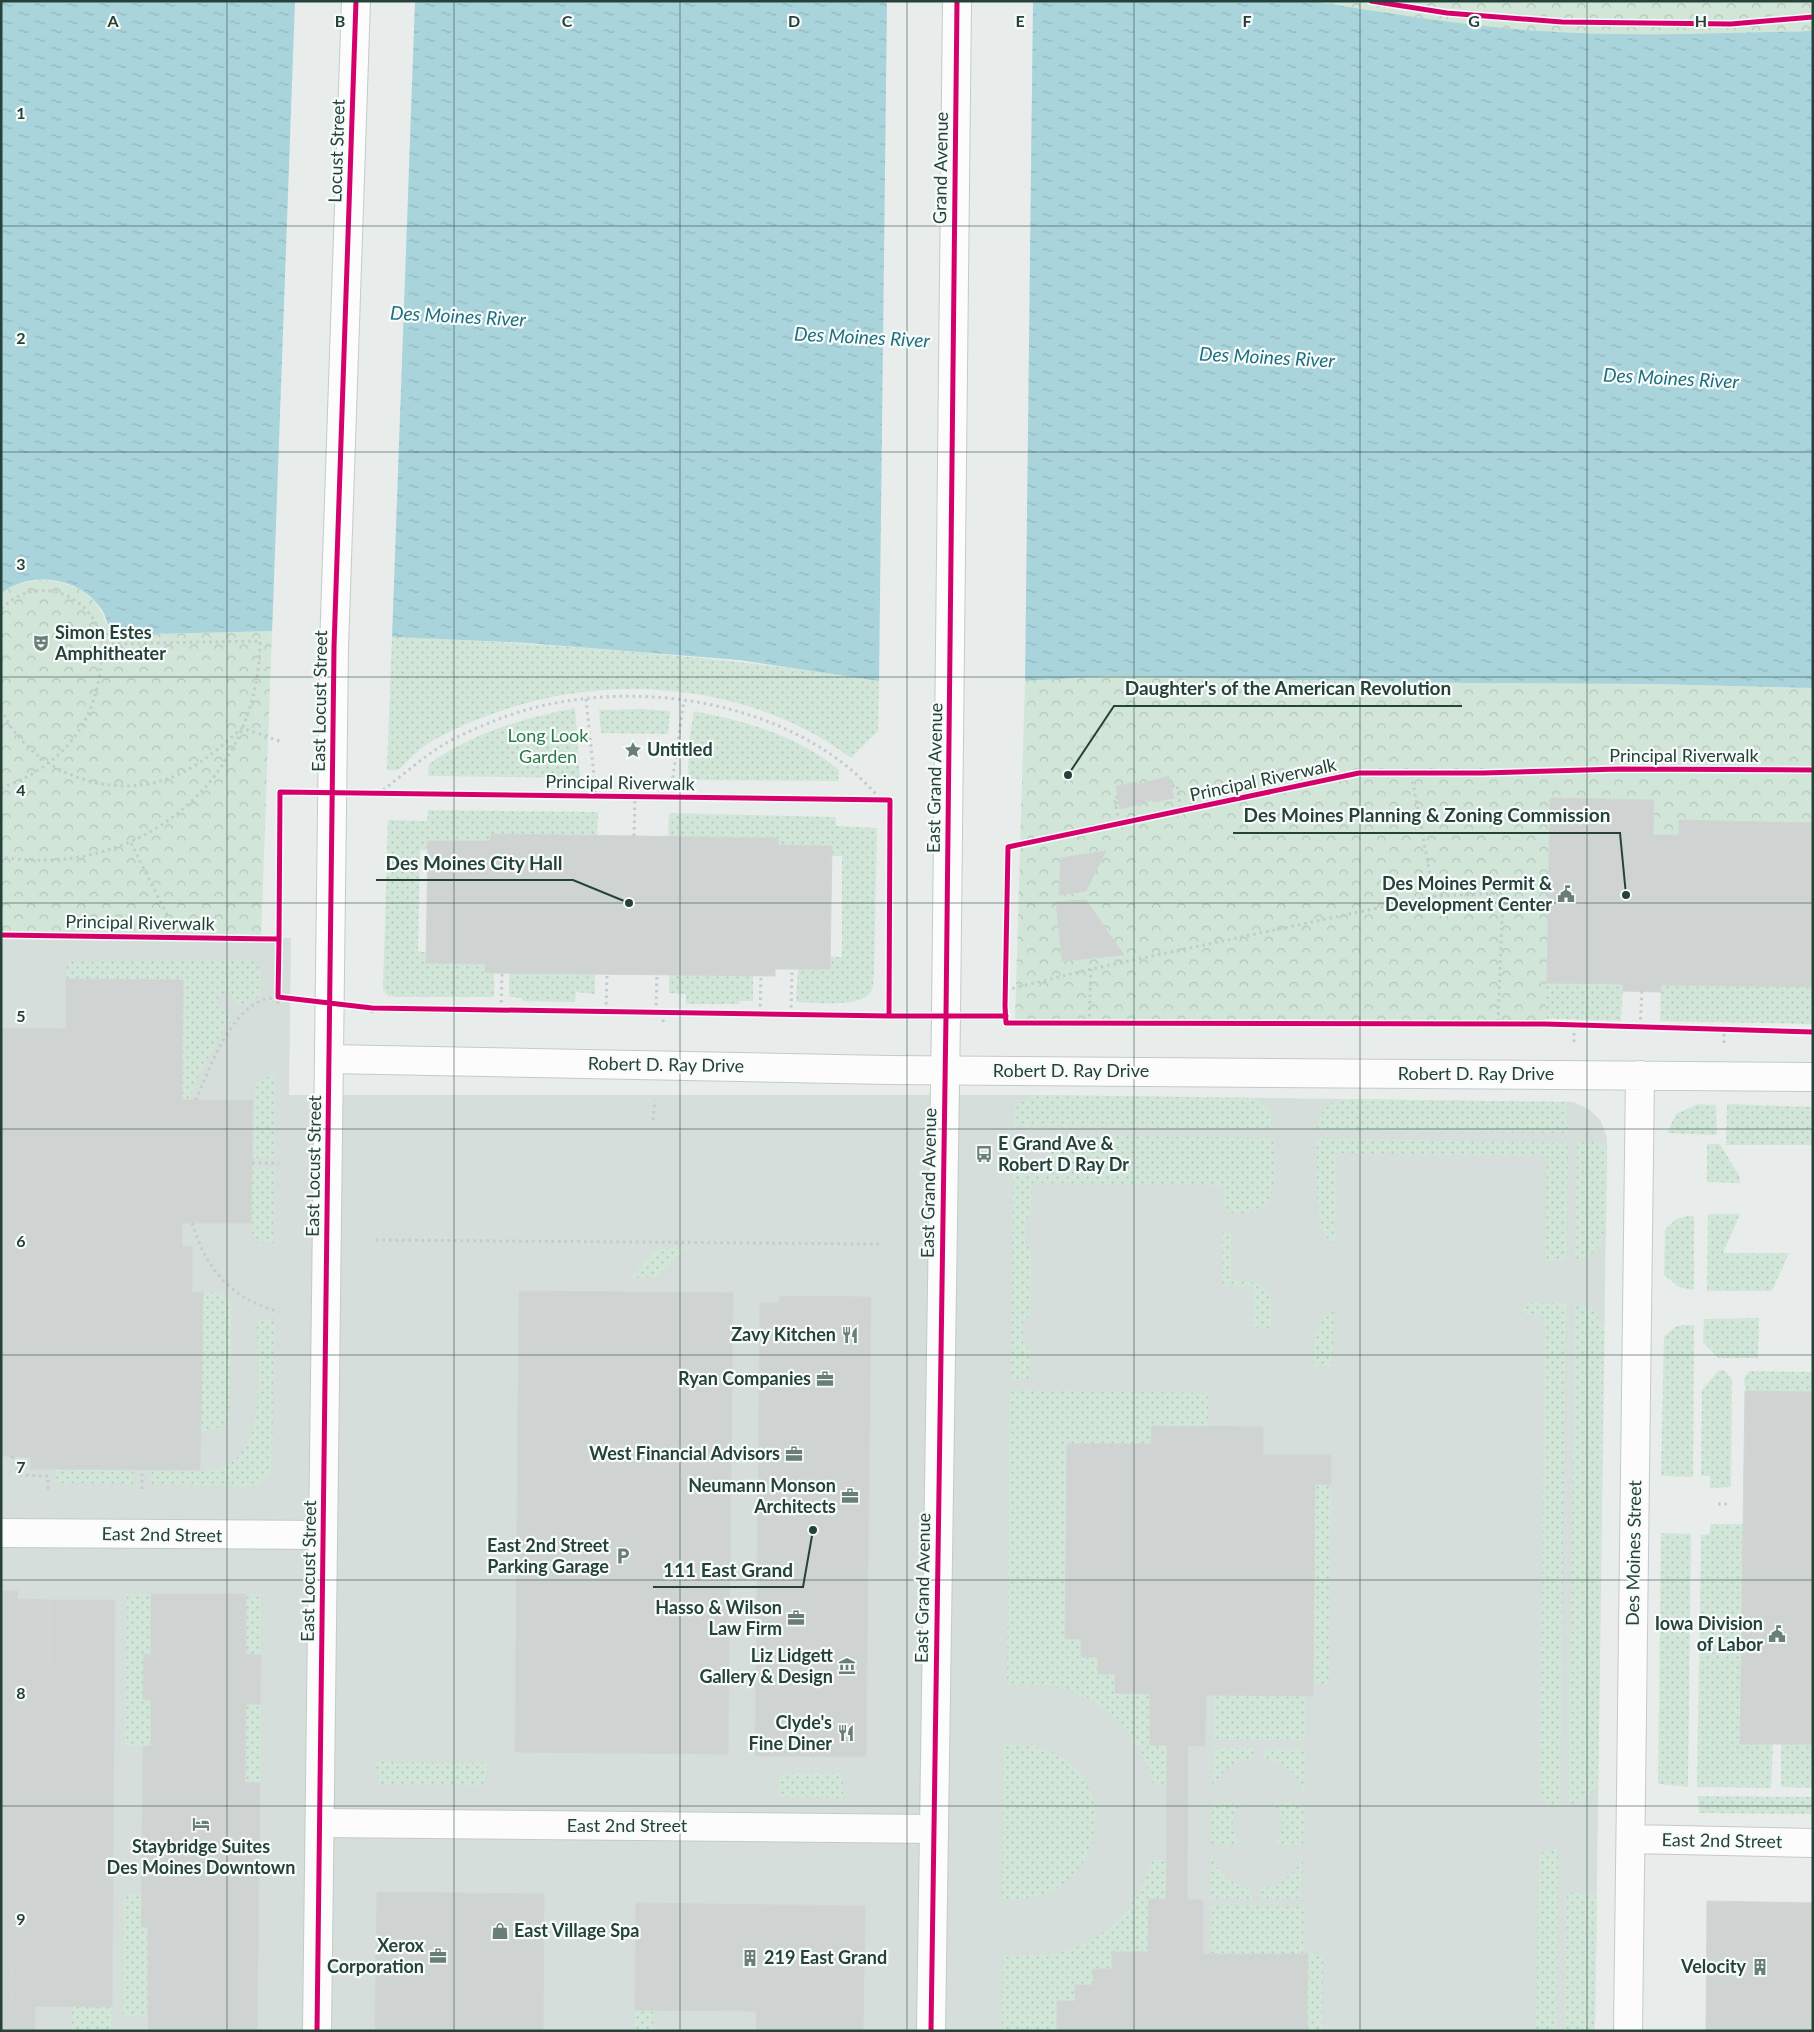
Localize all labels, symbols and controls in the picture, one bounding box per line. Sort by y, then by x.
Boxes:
text: A [106,11,119,30]
text: B [335,11,345,30]
text: C [562,11,573,30]
text: D [788,11,800,30]
text: E [1015,11,1025,30]
text: F [1242,11,1252,30]
text: G [1468,11,1480,30]
text: H [1695,11,1707,30]
street label: Locust Street [323,98,349,203]
text: 1 [16,103,26,122]
street label: Grand Avenue [928,112,952,224]
water label: Des Moines River [390,300,527,331]
water label: Des Moines River [794,321,931,352]
text: 2 [16,328,26,347]
water label: Des Moines River [1199,341,1336,372]
water label: Des Moines River [1603,362,1740,393]
text: 3 [16,554,26,573]
place label: Simon Estes Amphitheater [54,621,166,664]
street label: East Locust Street [307,629,331,772]
theatre icon: Simon Estes Amphitheater [31,633,51,653]
callout: Daughter's of the American Revolution [1114,672,1462,706]
text: Daughter's of the American Revolution [1125,676,1451,699]
street label: East Grand Avenue [922,703,946,853]
park label: Long Look Garden [508,724,589,767]
place label: Untitled [647,738,713,760]
place icon: Untitled [623,740,643,760]
street label: Principal Riverwalk [1609,744,1760,766]
street label: Principal Riverwalk [1187,753,1339,805]
street label: Principal Riverwalk [545,770,696,794]
text: 4 [16,780,26,799]
callout: Des Moines Planning & Zoning Commission [1233,799,1620,833]
text: Des Moines Planning & Zoning Commission [1244,803,1610,826]
callout: Des Moines City Hall [376,846,573,880]
text: Des Moines City Hall [386,851,562,874]
place label: Des Moines Permit & Development Center [1382,872,1552,915]
public building icon: Des Moines Permit & Development Center [1556,884,1576,904]
street label: Principal Riverwalk [65,910,216,934]
text: 5 [16,1006,26,1025]
street label: Robert D. Ray Drive [588,1052,744,1076]
street label: Robert D. Ray Drive [993,1059,1149,1081]
street label: Robert D. Ray Drive [1398,1062,1554,1084]
street label: East Locust Street [301,1094,325,1237]
street label: East Grand Avenue [916,1108,940,1258]
place label: E Grand Ave & Robert D Ray Dr [998,1132,1129,1175]
bus stop icon: E Grand Ave & Robert D Ray Dr [974,1144,994,1164]
text: 6 [16,1231,26,1250]
place label: Zavy Kitchen [731,1323,836,1345]
restaurant icon: Zavy Kitchen [840,1325,860,1345]
place label: Ryan Companies [678,1367,811,1389]
office icon: Ryan Companies [815,1369,835,1389]
place label: West Financial Advisors [589,1442,780,1464]
office icon: West Financial Advisors [784,1444,804,1464]
text: 7 [16,1457,26,1476]
place label: Neumann Monson Architects [688,1474,836,1517]
street label: Des Moines Street [1621,1479,1645,1626]
office icon: Neumann Monson Architects [840,1486,860,1506]
street label: East Locust Street [296,1499,320,1642]
street label: East Grand Avenue [910,1513,934,1663]
street label: East 2nd Street [102,1522,223,1546]
place label: East 2nd Street Parking Garage [487,1534,609,1577]
parking icon: East 2nd Street Parking Garage [613,1546,633,1566]
callout: 111 East Grand [653,1553,803,1587]
text: 111 East Grand [663,1558,793,1581]
place label: Hasso & Wilson Law Firm [655,1596,782,1639]
office icon: Hasso & Wilson Law Firm [786,1608,806,1628]
place label: Iowa Division of Labor [1655,1612,1763,1655]
public building icon: Iowa Division of Labor [1767,1624,1787,1644]
place label: Liz Lidgett Gallery & Design [699,1644,833,1687]
museum icon: Liz Lidgett Gallery & Design [837,1656,857,1676]
text: 8 [16,1683,26,1702]
place label: Clyde's Fine Diner [749,1711,832,1754]
restaurant icon: Clyde's Fine Diner [836,1723,856,1743]
hotel icon: Staybridge Suites Des Moines Downtown [191,1814,211,1834]
street label: East 2nd Street [567,1814,688,1836]
street label: East 2nd Street [1662,1828,1783,1852]
place label: Staybridge Suites Des Moines Downtown [107,1835,295,1878]
text: 9 [16,1909,26,1928]
place label: East Village Spa [514,1919,639,1941]
shop icon: East Village Spa [490,1921,510,1941]
place label: Xerox Corporation [327,1934,425,1977]
office icon: Xerox Corporation [428,1946,448,1966]
place label: 219 East Grand [764,1946,887,1968]
building icon: 219 East Grand [740,1948,760,1968]
place label: Velocity [1680,1955,1747,1977]
building icon: Velocity [1750,1957,1770,1977]

